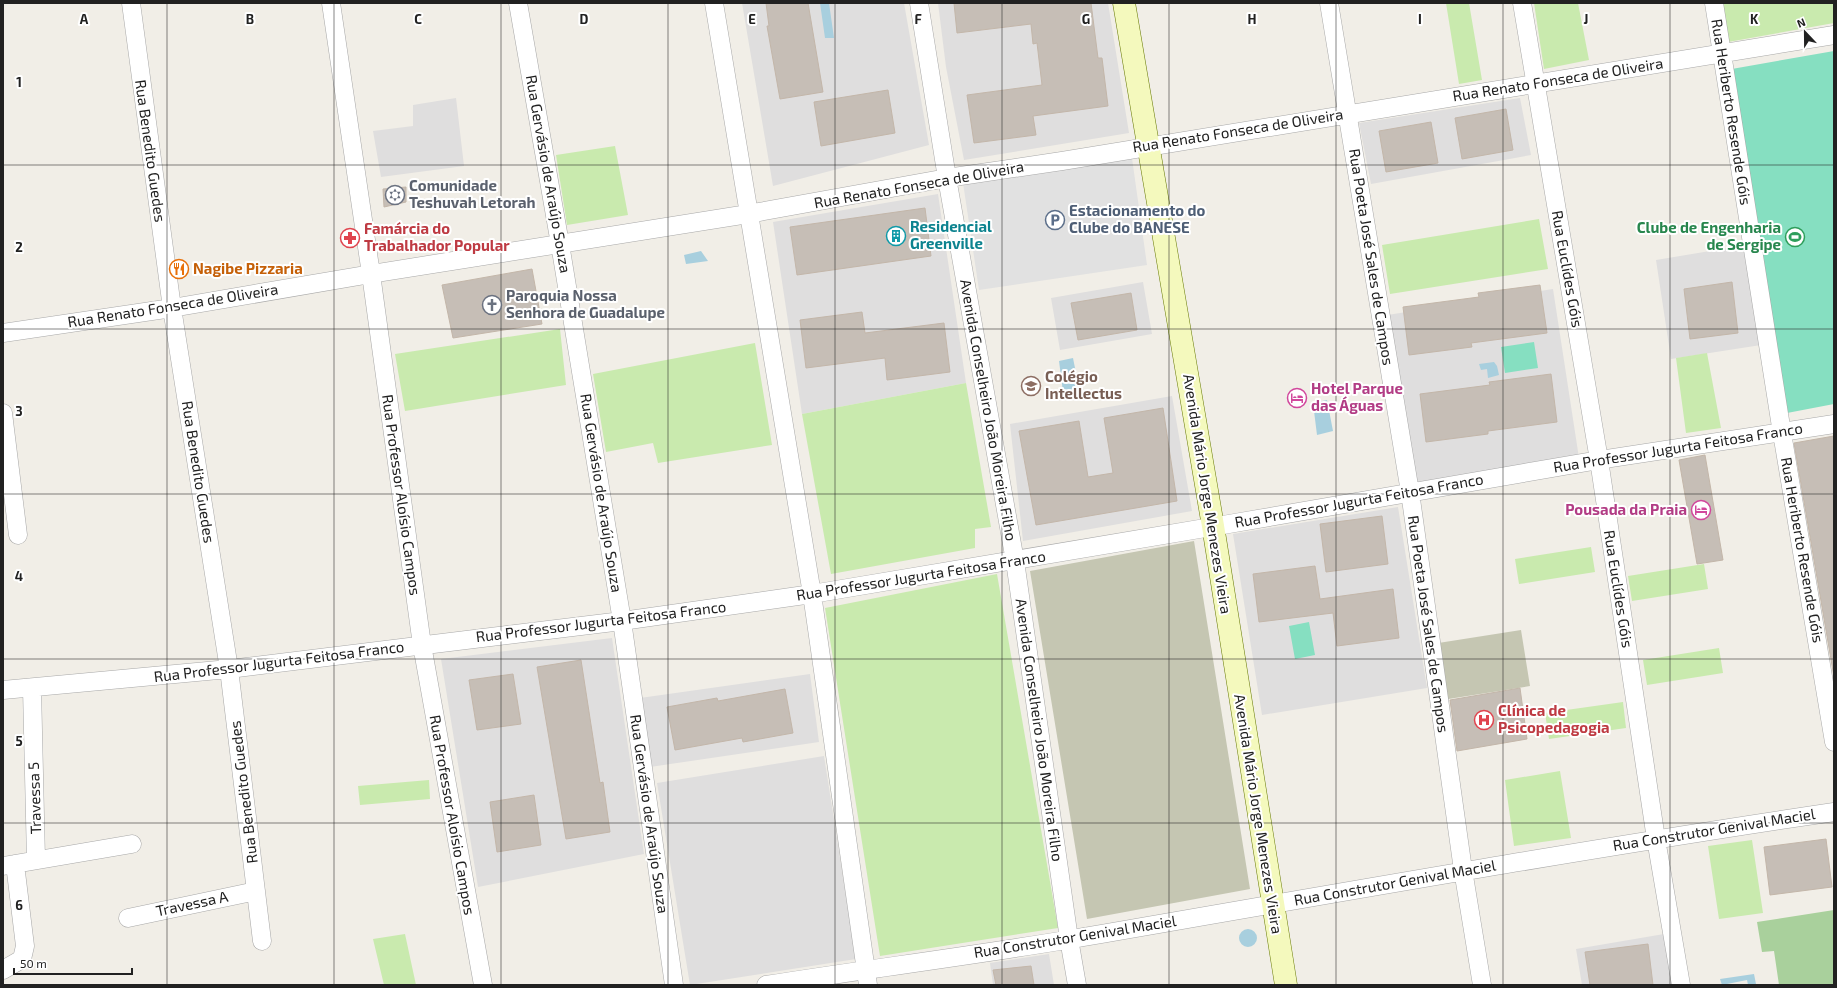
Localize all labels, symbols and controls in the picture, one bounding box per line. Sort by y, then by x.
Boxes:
text: A [80,11,89,27]
text: B [246,11,254,27]
text: C [414,11,422,27]
text: D [580,11,589,27]
text: E [748,11,756,27]
text: F [914,11,922,27]
text: G [1082,11,1090,27]
text: H [1248,11,1257,27]
text: I [1418,11,1422,27]
text: J [1584,11,1588,27]
text: K [1750,11,1759,27]
north arrow [1785,12,1825,52]
text: N [1795,15,1807,30]
street label: Rua Heriberto Resende Góis [1708,17,1756,206]
street label: Rua Renato Fonseca de Oliveira [1451,53,1664,105]
street label: Rua Gervásio de Araújo Souza [522,73,575,275]
text: 1 [16,74,22,90]
street label: Rua Benedito Guedes [132,78,170,223]
street label: Rua Renato Fonseca de Oliveira [1131,104,1344,156]
street label: Rua Poeta José Sales de Campos [1346,147,1398,367]
street label: Rua Renato Fonseca de Oliveira [812,157,1025,211]
place label: Comunidade Teshuvah Letorah [409,176,535,211]
synagogue icon: Comunidade Teshuvah Letorah [384,184,406,206]
place label: Estacionamento do Clube do BANESE [1069,201,1205,236]
parking icon: Estacionamento do Clube do BANESE [1044,209,1066,231]
street label: Rua Euclídes Góis [1549,209,1587,329]
place label: Residencial Greenville [910,217,992,252]
place label: Clube de Engenharia de Sergipe [1637,218,1781,253]
place label: Famárcia do Trabalhador Popular [364,219,510,254]
building icon: Residencial Greenville [885,225,907,247]
sports icon: Clube de Engenharia de Sergipe [1784,226,1806,248]
pharmacy icon: Famárcia do Trabalhador Popular [339,227,361,249]
text: 2 [15,239,23,255]
restaurant icon: Nagibe Pizzaria [168,258,190,280]
place label: Nagibe Pizzaria [193,259,303,277]
street label: Avenida Conselheiro João Moreira Filho [957,278,1021,542]
street label: Rua Renato Fonseca de Oliveira [66,279,279,331]
place label: Paroquia Nossa Senhora de Guadalupe [506,286,665,321]
church icon: Paroquia Nossa Senhora de Guadalupe [481,294,503,316]
place label: Colégio Intellectus [1045,367,1122,402]
street label: Avenida Mário Jorge Menezes Vieira [1180,373,1236,615]
school or university icon: Colégio Intellectus [1020,375,1042,397]
place label: Hotel Parque das Águas [1311,379,1403,414]
hotel icon: Hotel Parque das Águas [1286,387,1308,409]
street label: Rua Gervásio de Araújo Souza [576,392,627,594]
street label: Rua Professor Aloísio Campos [379,393,425,596]
street label: Rua Benedito Guedes [179,399,219,544]
text: 3 [15,403,23,419]
street label: Rua Professor Jugurta Feitosa Franco [1552,418,1804,476]
street label: Rua Heriberto Resende Góis [1778,456,1828,644]
street label: Rua Professor Jugurta Feitosa Franco [1233,469,1485,531]
hotel icon: Pousada da Praia [1690,499,1712,521]
place label: Pousada da Praia [1565,500,1687,518]
street label: Rua Poeta José Sales de Campos [1405,514,1453,734]
street label: Rua Euclídes Góis [1601,529,1637,649]
street label: Rua Professor Jugurta Feitosa Franco [795,546,1047,604]
text: 4 [15,568,23,584]
street label: Rua Professor Jugurta Feitosa Franco [475,597,727,645]
street label: Avenida Conselheiro João Moreira Filho [1013,597,1067,863]
street label: Rua Professor Jugurta Feitosa Franco [153,637,405,685]
street label: Avenida Mário Jorge Menezes Vieira [1231,693,1287,935]
place label: Clínica de Psicopedagogia [1498,701,1610,736]
hospital icon: Clínica de Psicopedagogia [1473,709,1495,731]
street label: Rua Professor Aloísio Campos [427,713,479,916]
street label: Rua Gervásio de Araújo Souza [626,713,673,915]
street label: Rua Benedito Guedes [225,720,261,865]
text: 5 [15,733,23,749]
street label: Travessa 5 [24,762,44,835]
street label: Rua Construtor Genival Maciel [1611,804,1817,854]
street label: Rua Construtor Genival Maciel [1292,855,1498,909]
street label: Travessa A [154,886,230,919]
text: 6 [15,897,23,913]
street label: Rua Construtor Genival Maciel [972,911,1178,961]
scale bar [14,950,132,976]
text: 50 m [20,956,47,970]

